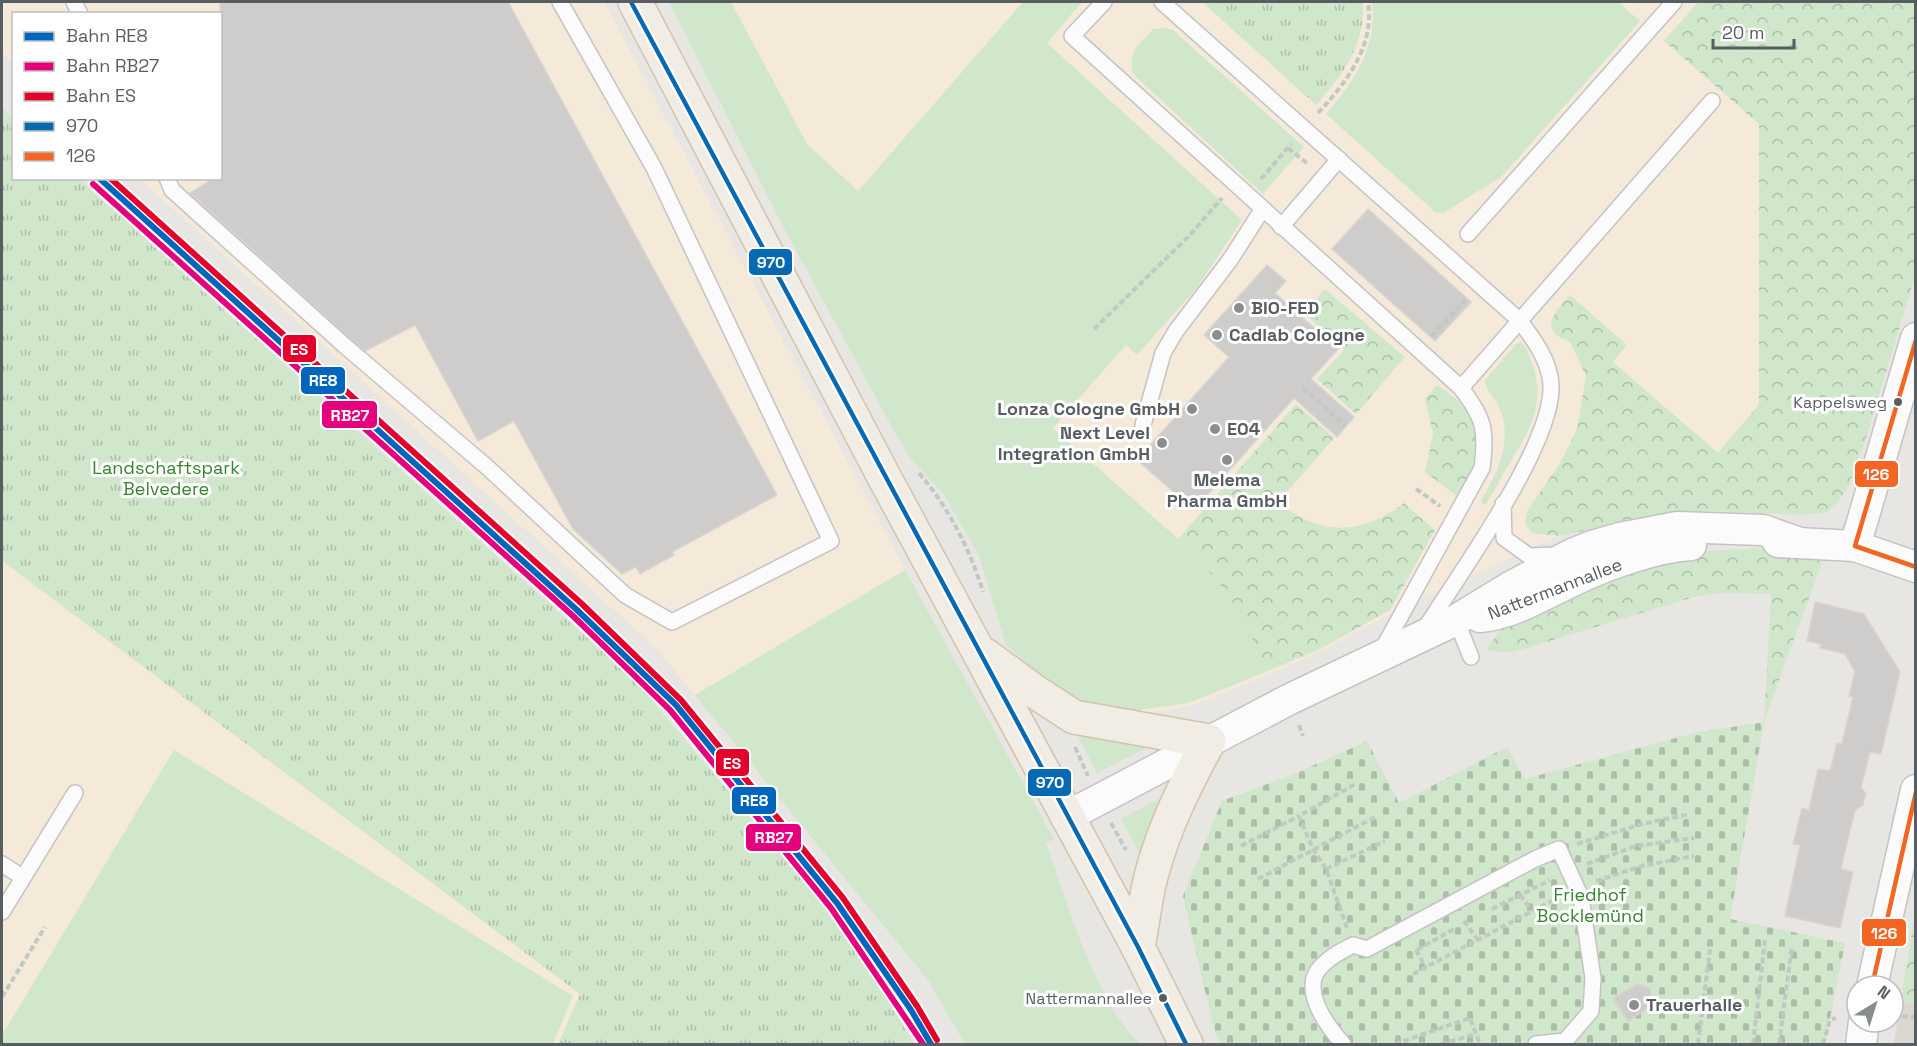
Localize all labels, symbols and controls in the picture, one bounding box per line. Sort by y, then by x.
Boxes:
legend [12,12,222,180]
scale bar [1713,12,1794,50]
text: 20 m [1722,21,1765,44]
text: Bahn RE8 [66,24,148,47]
text: Bahn RB27 [66,54,159,77]
text: Bahn ES [66,84,136,107]
text: 970 [66,114,98,137]
text: 126 [66,144,95,167]
line badge: 970 [748,248,793,276]
text: 970 [757,252,785,273]
place label: BIO-FED [1251,296,1319,319]
marker: BIO-FED [1232,301,1246,315]
place label: Cadlab Cologne [1229,323,1365,346]
marker: Cadlab Cologne [1210,328,1224,342]
line badge: ES [282,334,317,363]
text: ES [290,339,309,360]
line badge: RE8 [300,366,346,395]
text: RE8 [309,370,338,391]
place label: Kappelsweg [1793,392,1887,413]
marker: Kappelsweg [1892,396,1904,408]
place label: Lonza Cologne GmbH [997,397,1180,420]
line badge: RB27 [321,400,378,429]
marker: Lonza Cologne GmbH [1185,402,1199,416]
text: RB27 [331,405,370,426]
place label: E04 [1227,417,1261,440]
place label: Next Level Integration GmbH [998,421,1150,465]
marker: E04 [1208,422,1222,436]
marker: Next Level Integration GmbH [1155,436,1169,450]
marker: Melema Pharma GmbH [1220,453,1234,467]
park label: Landschaftspark Belvedere [92,456,240,500]
line badge: 126 [1854,460,1899,488]
text: 126 [1863,464,1889,485]
place label: Melema Pharma GmbH [1167,468,1287,512]
street label: Nattermannallee [1484,552,1625,625]
line badge: ES [715,748,750,777]
text: ES [723,753,742,774]
line badge: 970 [1027,768,1072,797]
text: 970 [1036,772,1064,793]
line badge: RE8 [731,786,777,815]
text: RE8 [740,790,769,811]
line badge: RB27 [745,823,802,852]
text: RB27 [755,827,794,848]
park label: Friedhof Bocklemünd [1536,883,1644,927]
line badge: 126 [1861,918,1907,947]
text: 126 [1871,923,1897,944]
north arrow [1845,974,1905,1034]
text: N [1873,981,1895,1004]
place label: Nattermannallee [1026,988,1152,1009]
marker: Nattermannallee [1157,992,1169,1004]
place label: Trauerhalle [1646,993,1742,1016]
marker: Trauerhalle [1627,998,1641,1012]

